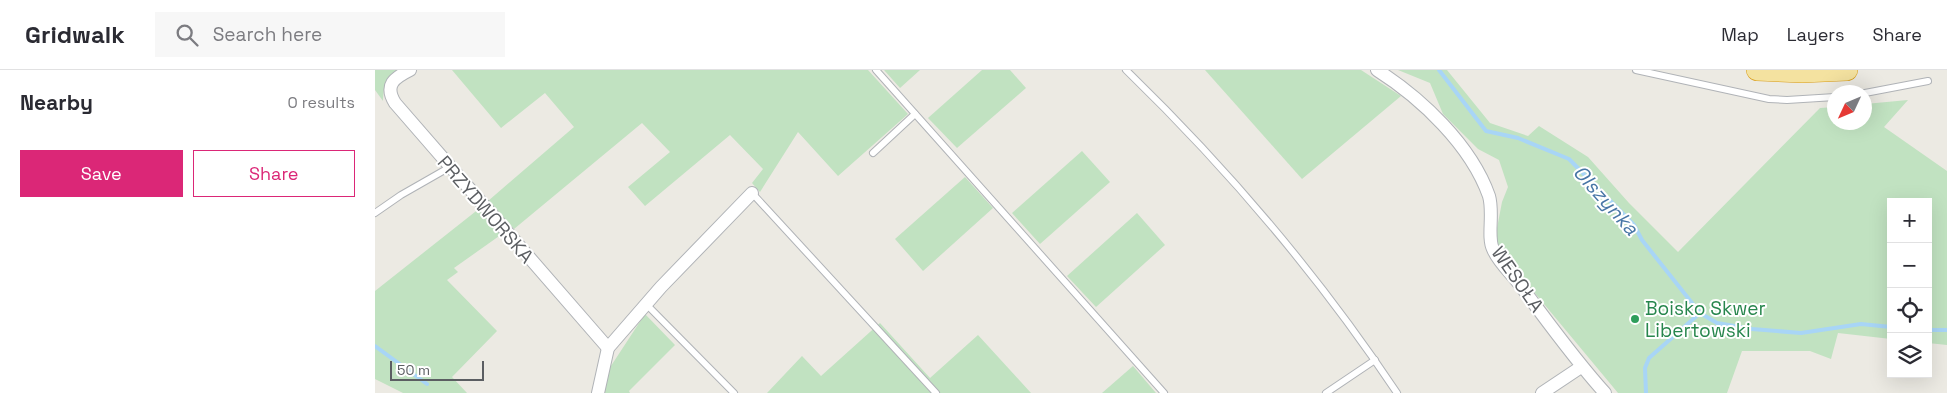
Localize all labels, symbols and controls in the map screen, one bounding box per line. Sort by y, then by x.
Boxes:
search box [155,12,505,57]
text: Gridwalk [25,19,125,50]
icon: search [173,21,201,49]
text: Search here [213,22,322,47]
text: Map [1721,23,1759,46]
text: Layers [1787,23,1844,46]
text: Share [1872,23,1922,46]
north arrow [1827,85,1872,130]
text: Nearby [20,89,93,116]
text: 0 results [287,92,355,113]
button: Save [20,150,183,197]
button: Share [193,150,355,197]
street label: PRZYDWORSKA [432,150,539,268]
water label: Olszynka [1568,159,1645,241]
map controls [1887,198,1932,378]
button: + [1887,198,1932,243]
street label: WESOŁA [1486,241,1549,317]
button: − [1887,243,1932,288]
button: locate [1887,288,1932,333]
place label: Boisko Skwer Libertowski [1645,296,1766,343]
marker: Boisko Skwer Libertowski [1629,313,1641,325]
button: layers [1887,333,1932,378]
scale bar [390,358,484,381]
text: 50 m [397,361,430,379]

